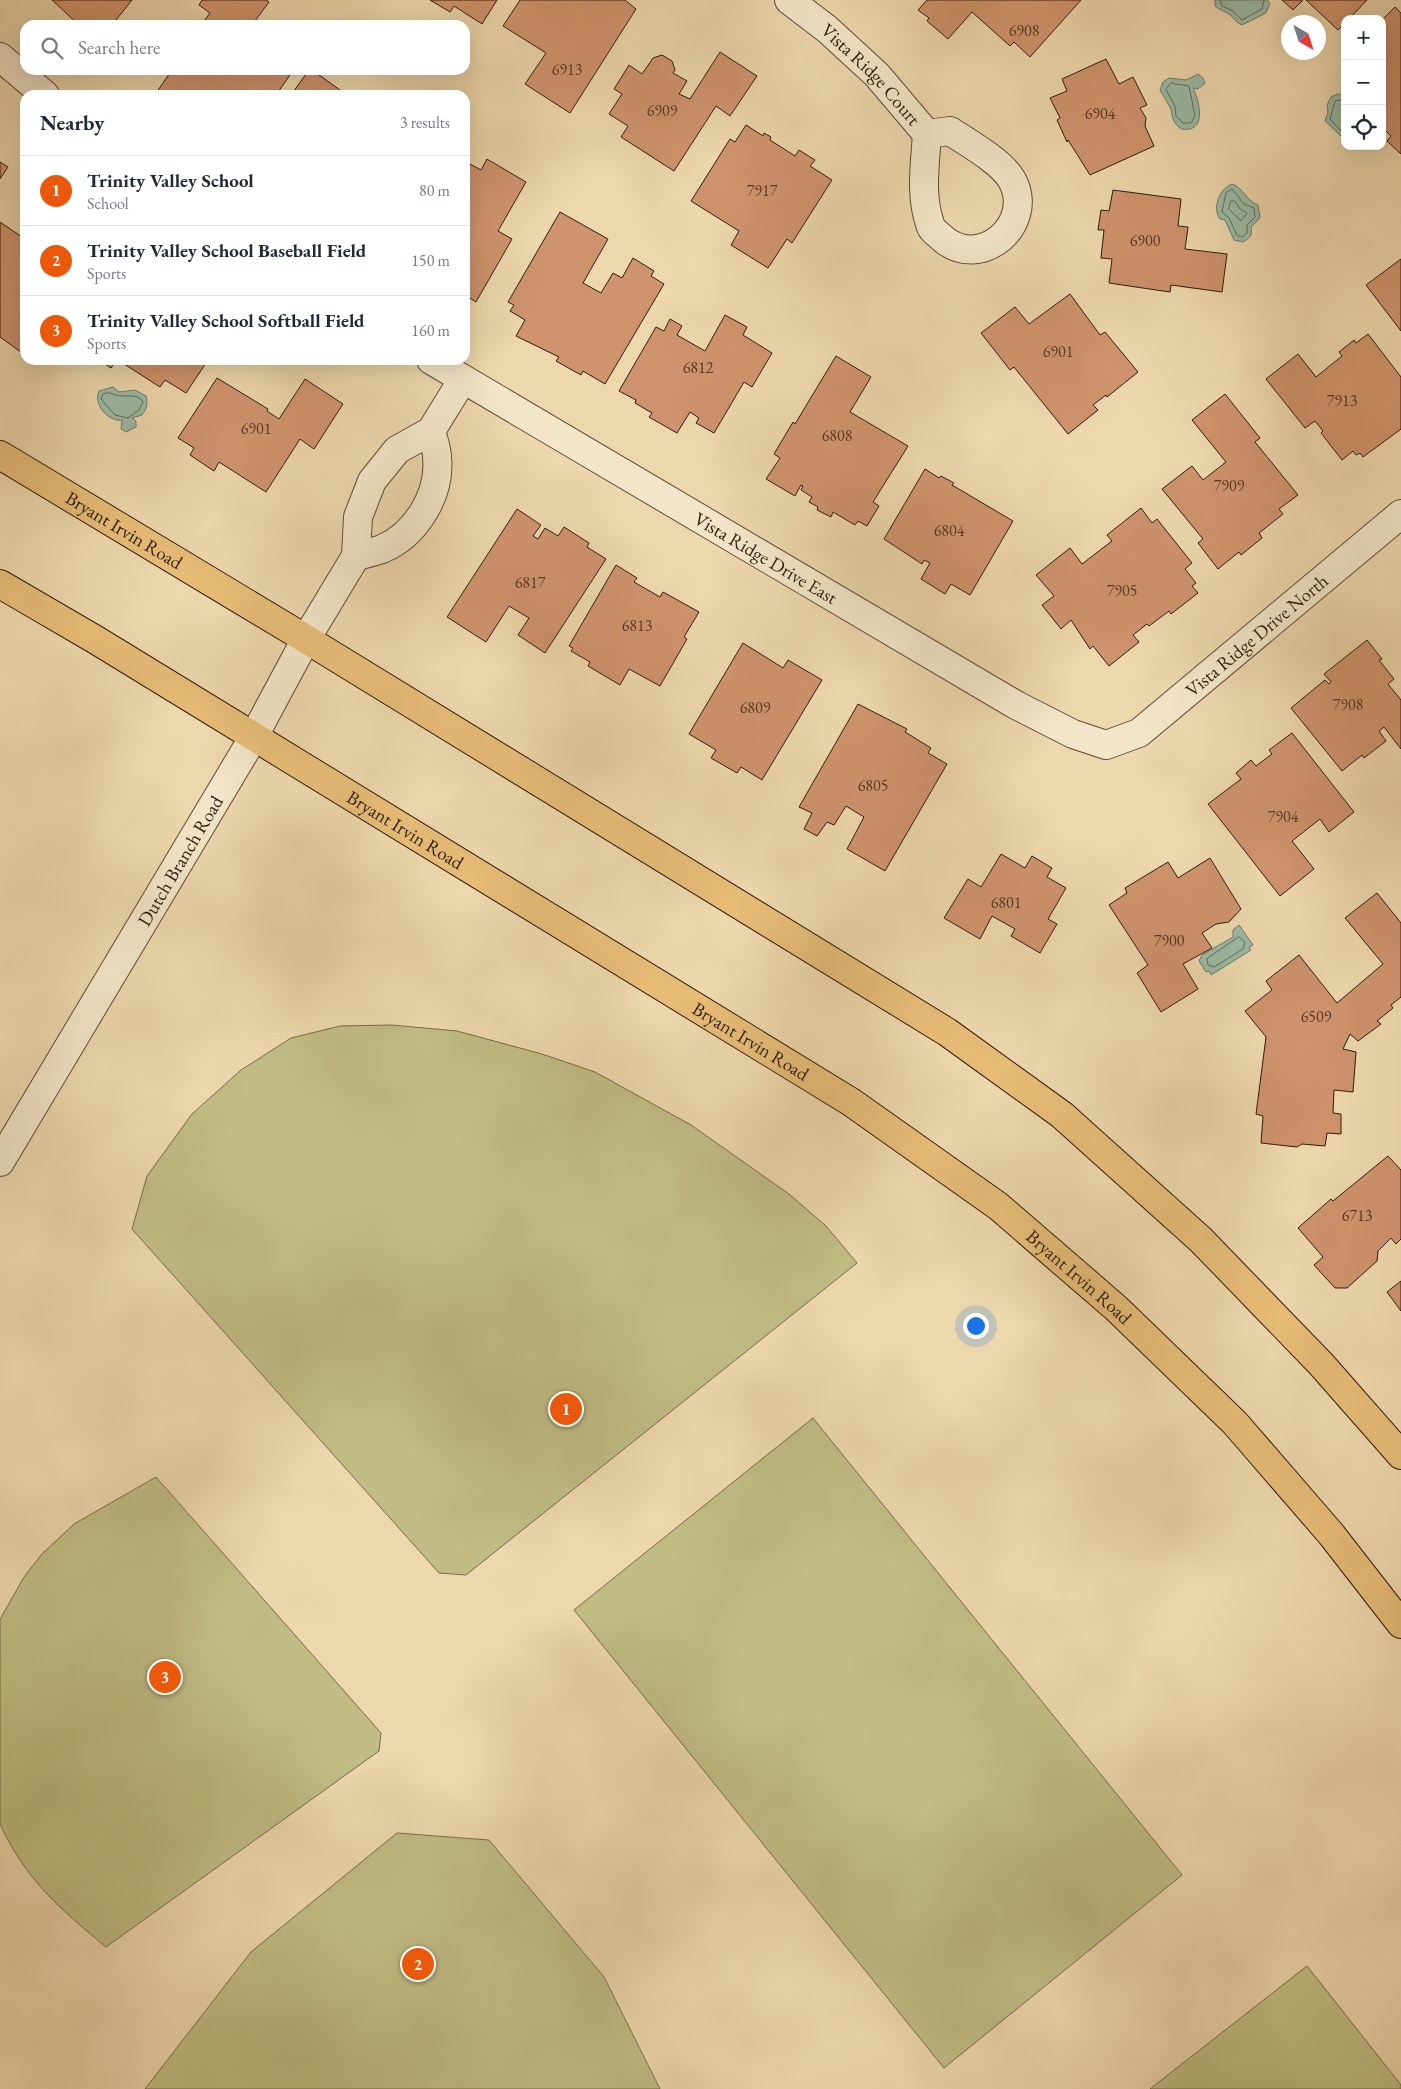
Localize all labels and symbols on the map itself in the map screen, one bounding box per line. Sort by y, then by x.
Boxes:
north arrow [1281,15,1326,60]
street label: Vista Ridge Court [816,18,926,131]
house number: 6908 [1009,20,1040,41]
house number: 6913 [552,59,583,80]
house number: 6909 [647,100,678,121]
house number: 6904 [1085,103,1116,124]
house number: 7917 [747,180,778,201]
house number: 6900 [1130,230,1161,251]
house number: 6901 [1043,341,1073,362]
house number: 6812 [683,357,714,378]
house number: 7913 [1327,390,1358,411]
house number: 6901 [241,418,271,439]
house number: 6808 [822,425,853,446]
house number: 7909 [1214,475,1245,496]
street label: Bryant Irvin Road [61,485,188,575]
street label: Vista Ridge Drive East [690,506,842,610]
house number: 6804 [934,520,965,541]
street label: Vista Ridge Drive North [1180,568,1334,702]
house number: 6817 [515,572,546,593]
house number: 7905 [1107,580,1137,601]
house number: 6813 [622,615,653,636]
house number: 7908 [1333,694,1364,715]
house number: 6809 [740,697,771,718]
house number: 6805 [858,775,888,796]
street label: Bryant Irvin Road [342,785,469,875]
street label: Dutch Branch Road [132,791,229,931]
house number: 7904 [1268,806,1299,827]
house number: 6801 [991,892,1021,913]
house number: 7900 [1154,930,1185,951]
street label: Bryant Irvin Road [688,996,814,1087]
house number: 6509 [1301,1006,1332,1027]
house number: 6713 [1342,1205,1373,1226]
street label: Bryant Irvin Road [1021,1224,1137,1330]
your location [963,1313,989,1339]
pin: 1 [550,1390,582,1428]
pin: 3 [149,1658,181,1696]
pin: 2 [402,1945,434,1983]

